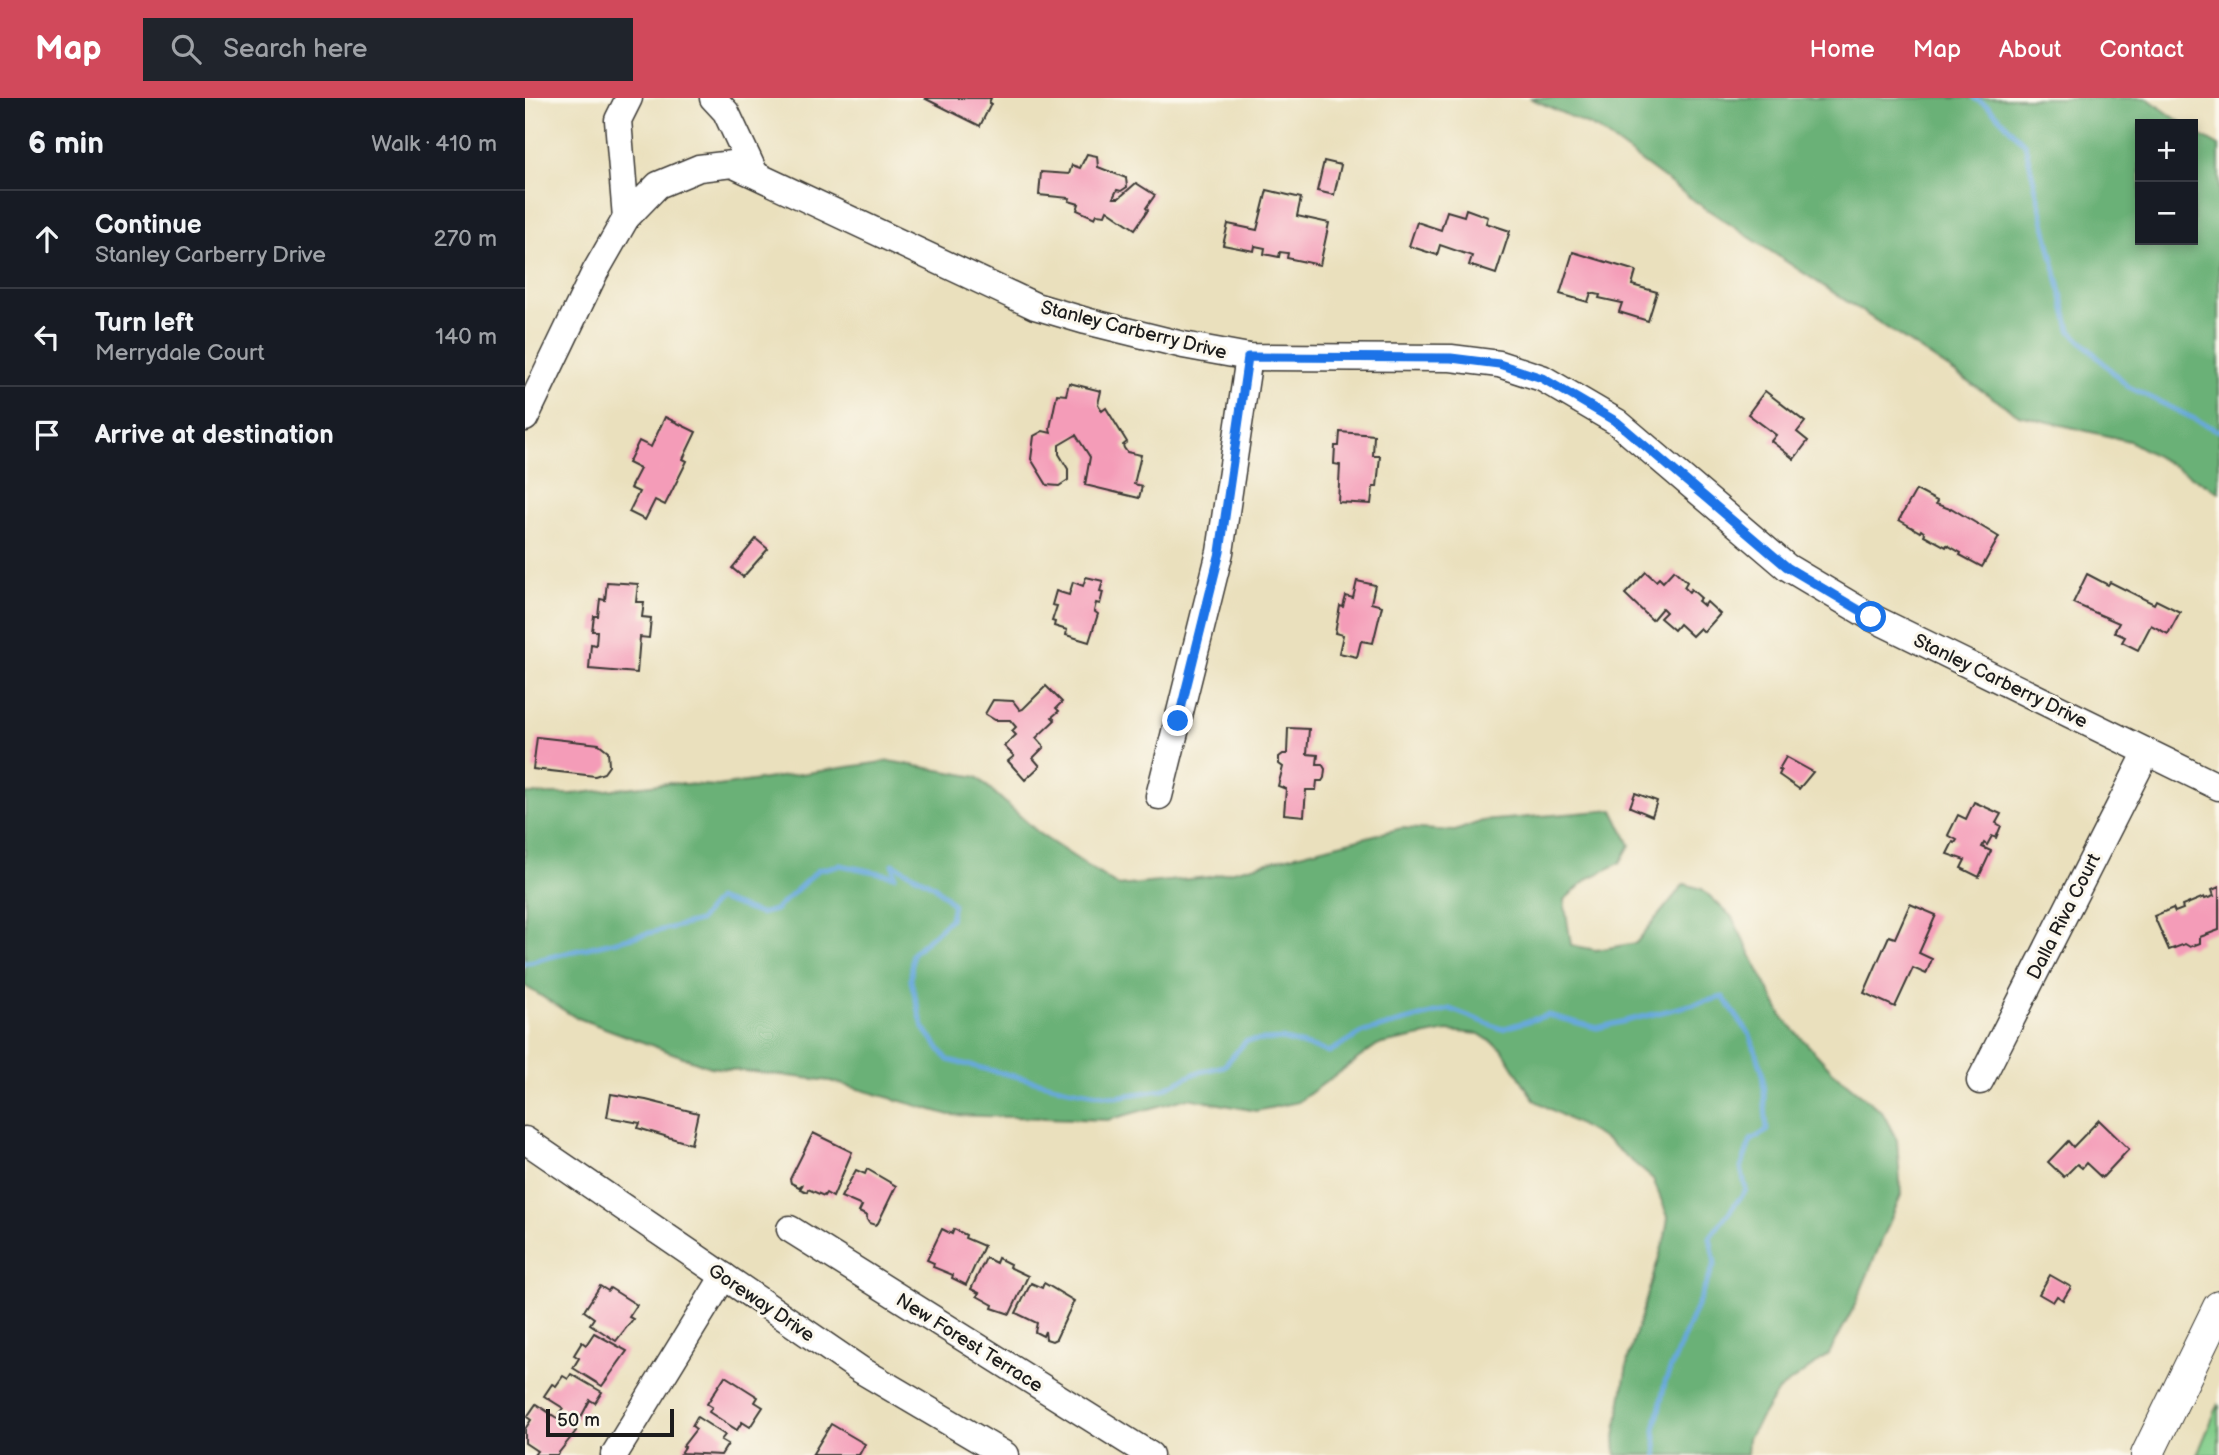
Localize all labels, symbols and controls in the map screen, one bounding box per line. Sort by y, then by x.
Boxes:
search box [143,18,633,81]
text: Map [35,29,101,69]
icon: search [167,30,205,68]
text: Search here [223,34,367,65]
text: Home [1810,35,1875,64]
text: Map [1913,35,1961,64]
text: About [1999,35,2061,64]
text: Contact [2099,35,2184,64]
map controls [2135,119,2198,245]
button: + [2135,119,2198,182]
text: 6 min [28,126,104,162]
text: Walk · 410 m [371,130,497,158]
button: − [2135,182,2198,245]
text: Continue [95,210,202,241]
icon: ahead [28,220,66,258]
text: 270 m [433,225,497,253]
text: Stanley Carberry Drive [95,241,326,269]
street label: Stanley Carberry Drive [1038,296,1229,365]
text: Turn left [95,308,194,339]
icon: left [28,318,66,356]
text: 140 m [435,323,497,351]
text: Merrydale Court [95,339,265,367]
icon: arrive [28,416,66,454]
text: Arrive at destination [95,420,334,451]
route start [1855,601,1886,632]
street label: Stanley Carberry Drive [1910,629,2091,734]
route end [1162,705,1193,736]
street label: Dalla Riva Court [2023,850,2106,983]
street label: Goreway Drive [704,1259,819,1347]
street label: New Forest Terrace [892,1289,1047,1398]
scale bar [546,1406,674,1438]
text: 50 m [557,1409,600,1432]

